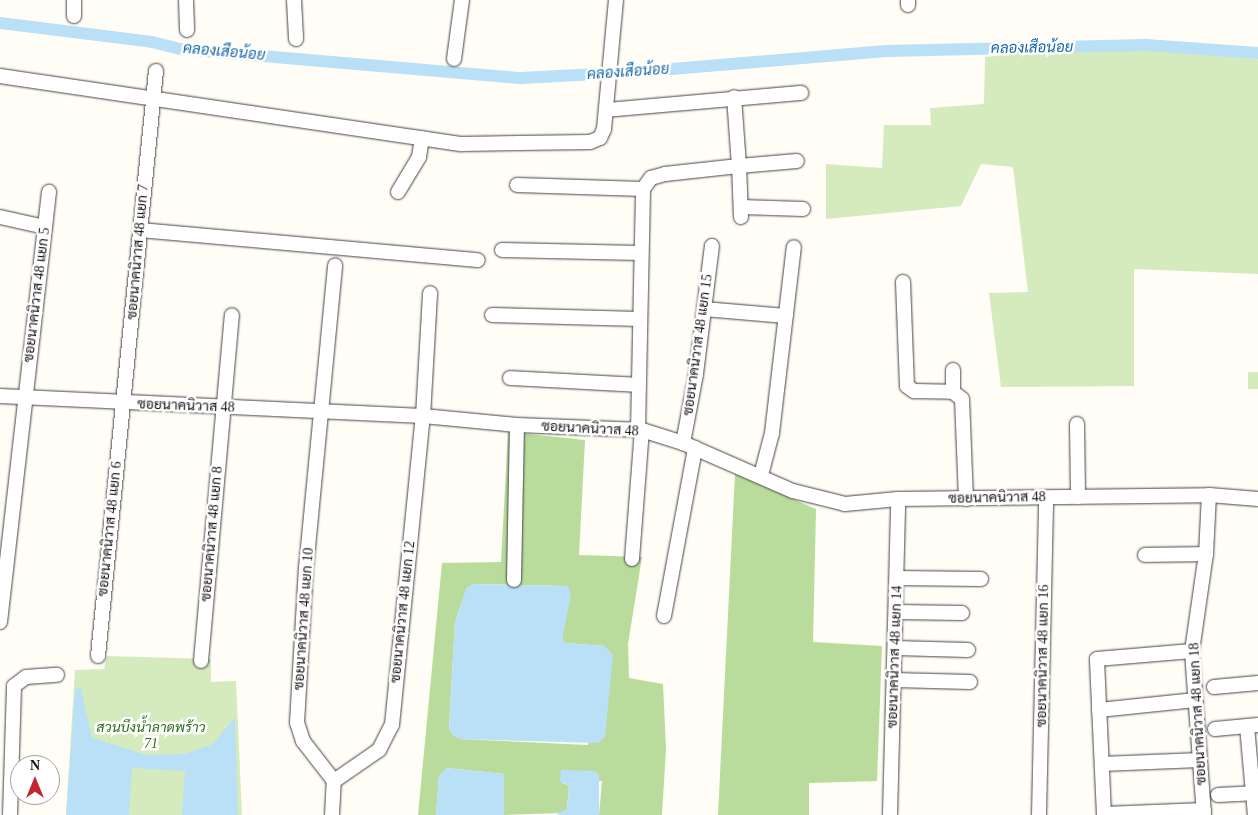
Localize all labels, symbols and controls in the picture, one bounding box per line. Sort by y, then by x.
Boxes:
water label: คลองเสือน้อย [991,38,1073,58]
water label: คลองเสือน้อย [182,39,266,65]
water label: คลองเสือน้อย [586,60,670,84]
street label: ซอยนาคนิวาส 48 แยก 7 [124,184,152,320]
street label: ซอยนาคนิวาส 48 แยก 5 [20,227,54,363]
street label: ซอยนาคนิวาส 48 แยก 15 [680,273,716,417]
street label: ซอยนาคนิวาส 48 [137,396,235,416]
street label: ซอยนาคนิวาส 48 [541,418,639,440]
street label: ซอยนาคนิวาส 48 แยก 6 [95,461,125,597]
street label: ซอยนาคนิวาส 48 แยก 8 [198,466,226,602]
street label: ซอยนาคนิวาส 48 [948,489,1046,507]
street label: ซอยนาคนิวาส 48 แยก 12 [387,540,419,684]
street label: ซอยนาคนิวาส 48 แยก 10 [291,547,317,691]
street label: ซอยนาคนิวาส 48 แยก 14 [884,585,906,729]
street label: ซอยนาคนิวาส 48 แยก 16 [1033,585,1053,727]
street label: ซอยนาคนิวาส 48 แยก 18 [1186,642,1210,786]
park label: สวนบึงน้ำลาดพร้าว 71 [96,720,206,752]
north arrow [10,755,60,805]
text: N [30,758,40,773]

